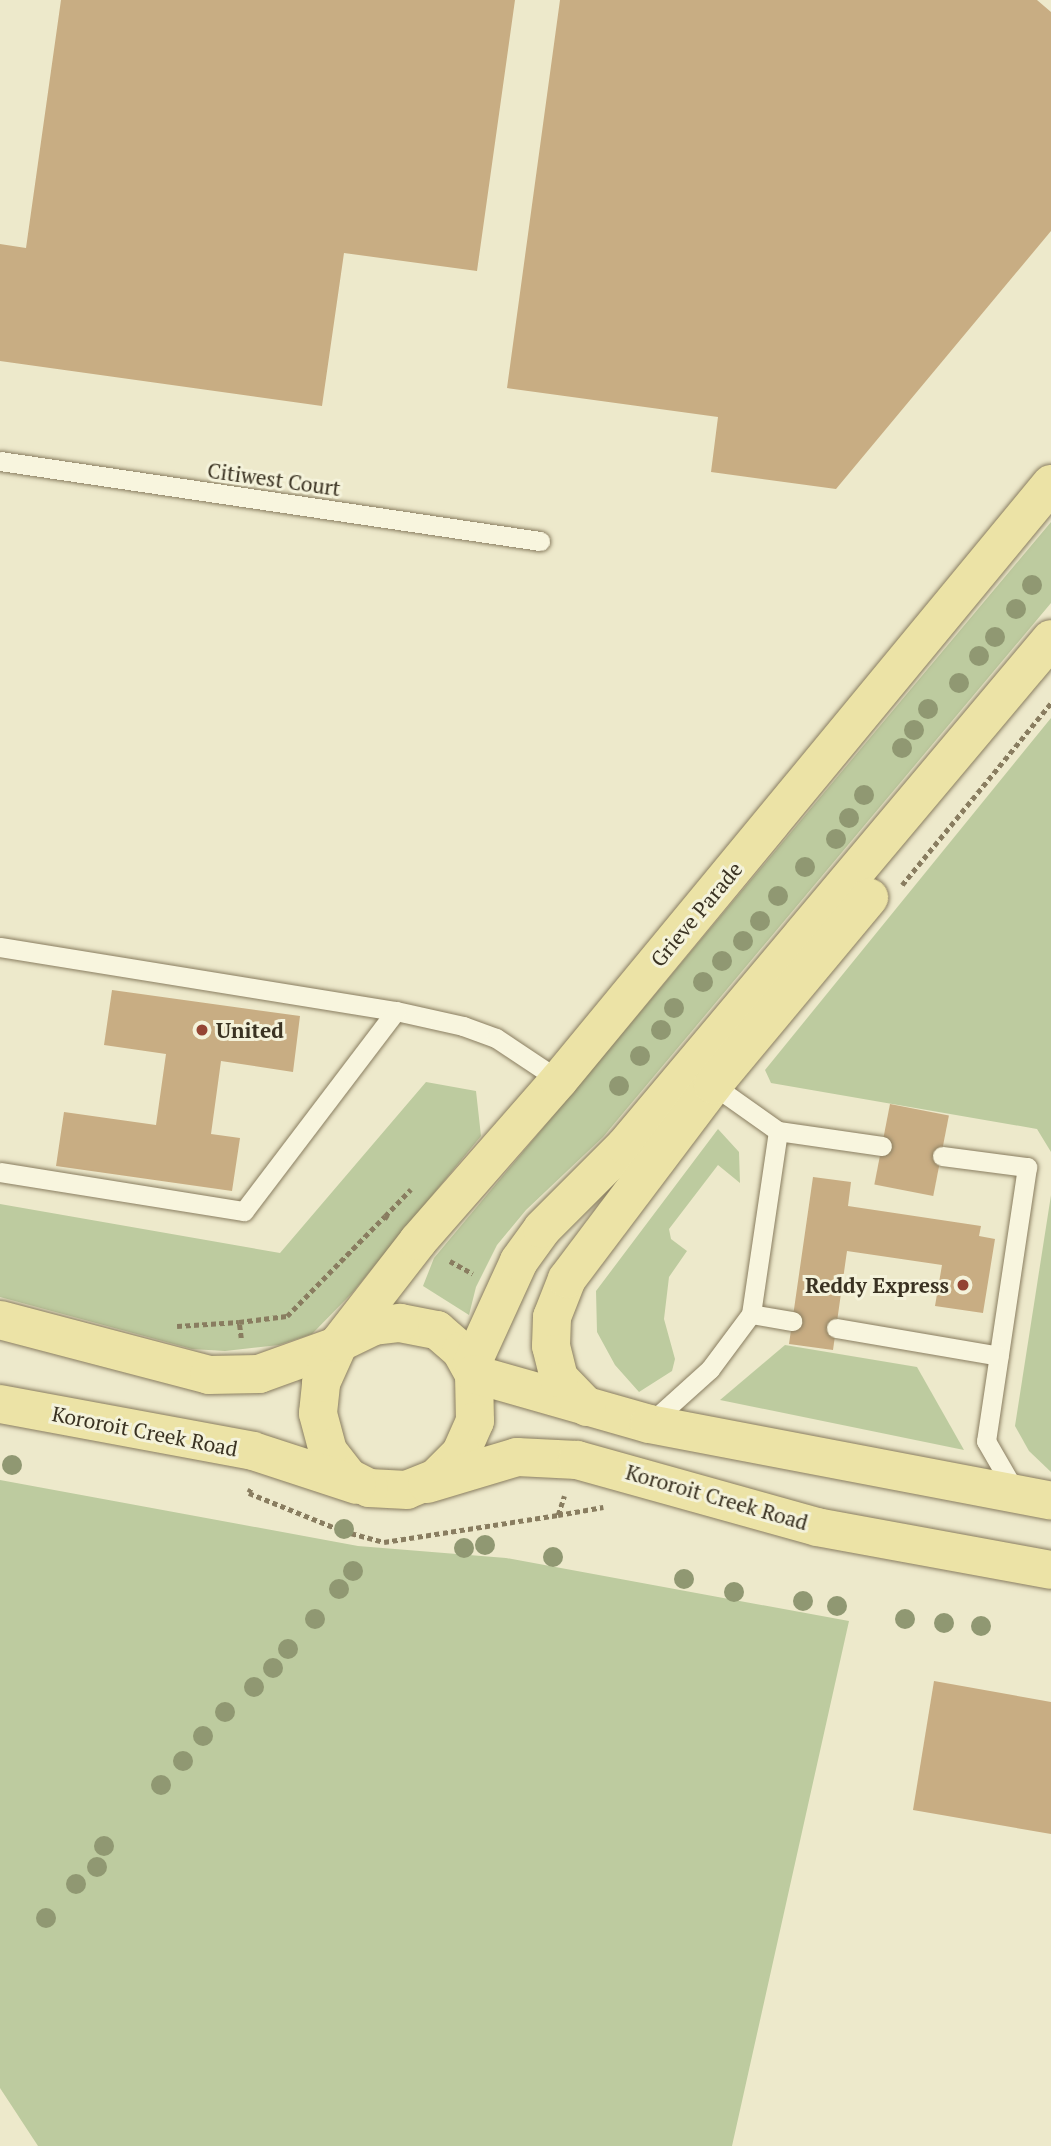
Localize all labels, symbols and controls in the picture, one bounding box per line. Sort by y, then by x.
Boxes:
street label: Citiwest Court [206,457,342,501]
street label: Grieve Parade [645,857,747,971]
place label: United [216,1017,284,1043]
marker: United [194,1022,210,1038]
place label: Reddy Express [805,1272,949,1298]
marker: Reddy Express [955,1277,971,1293]
street label: Kororoit Creek Road [50,1401,240,1461]
street label: Kororoit Creek Road [623,1459,811,1535]

